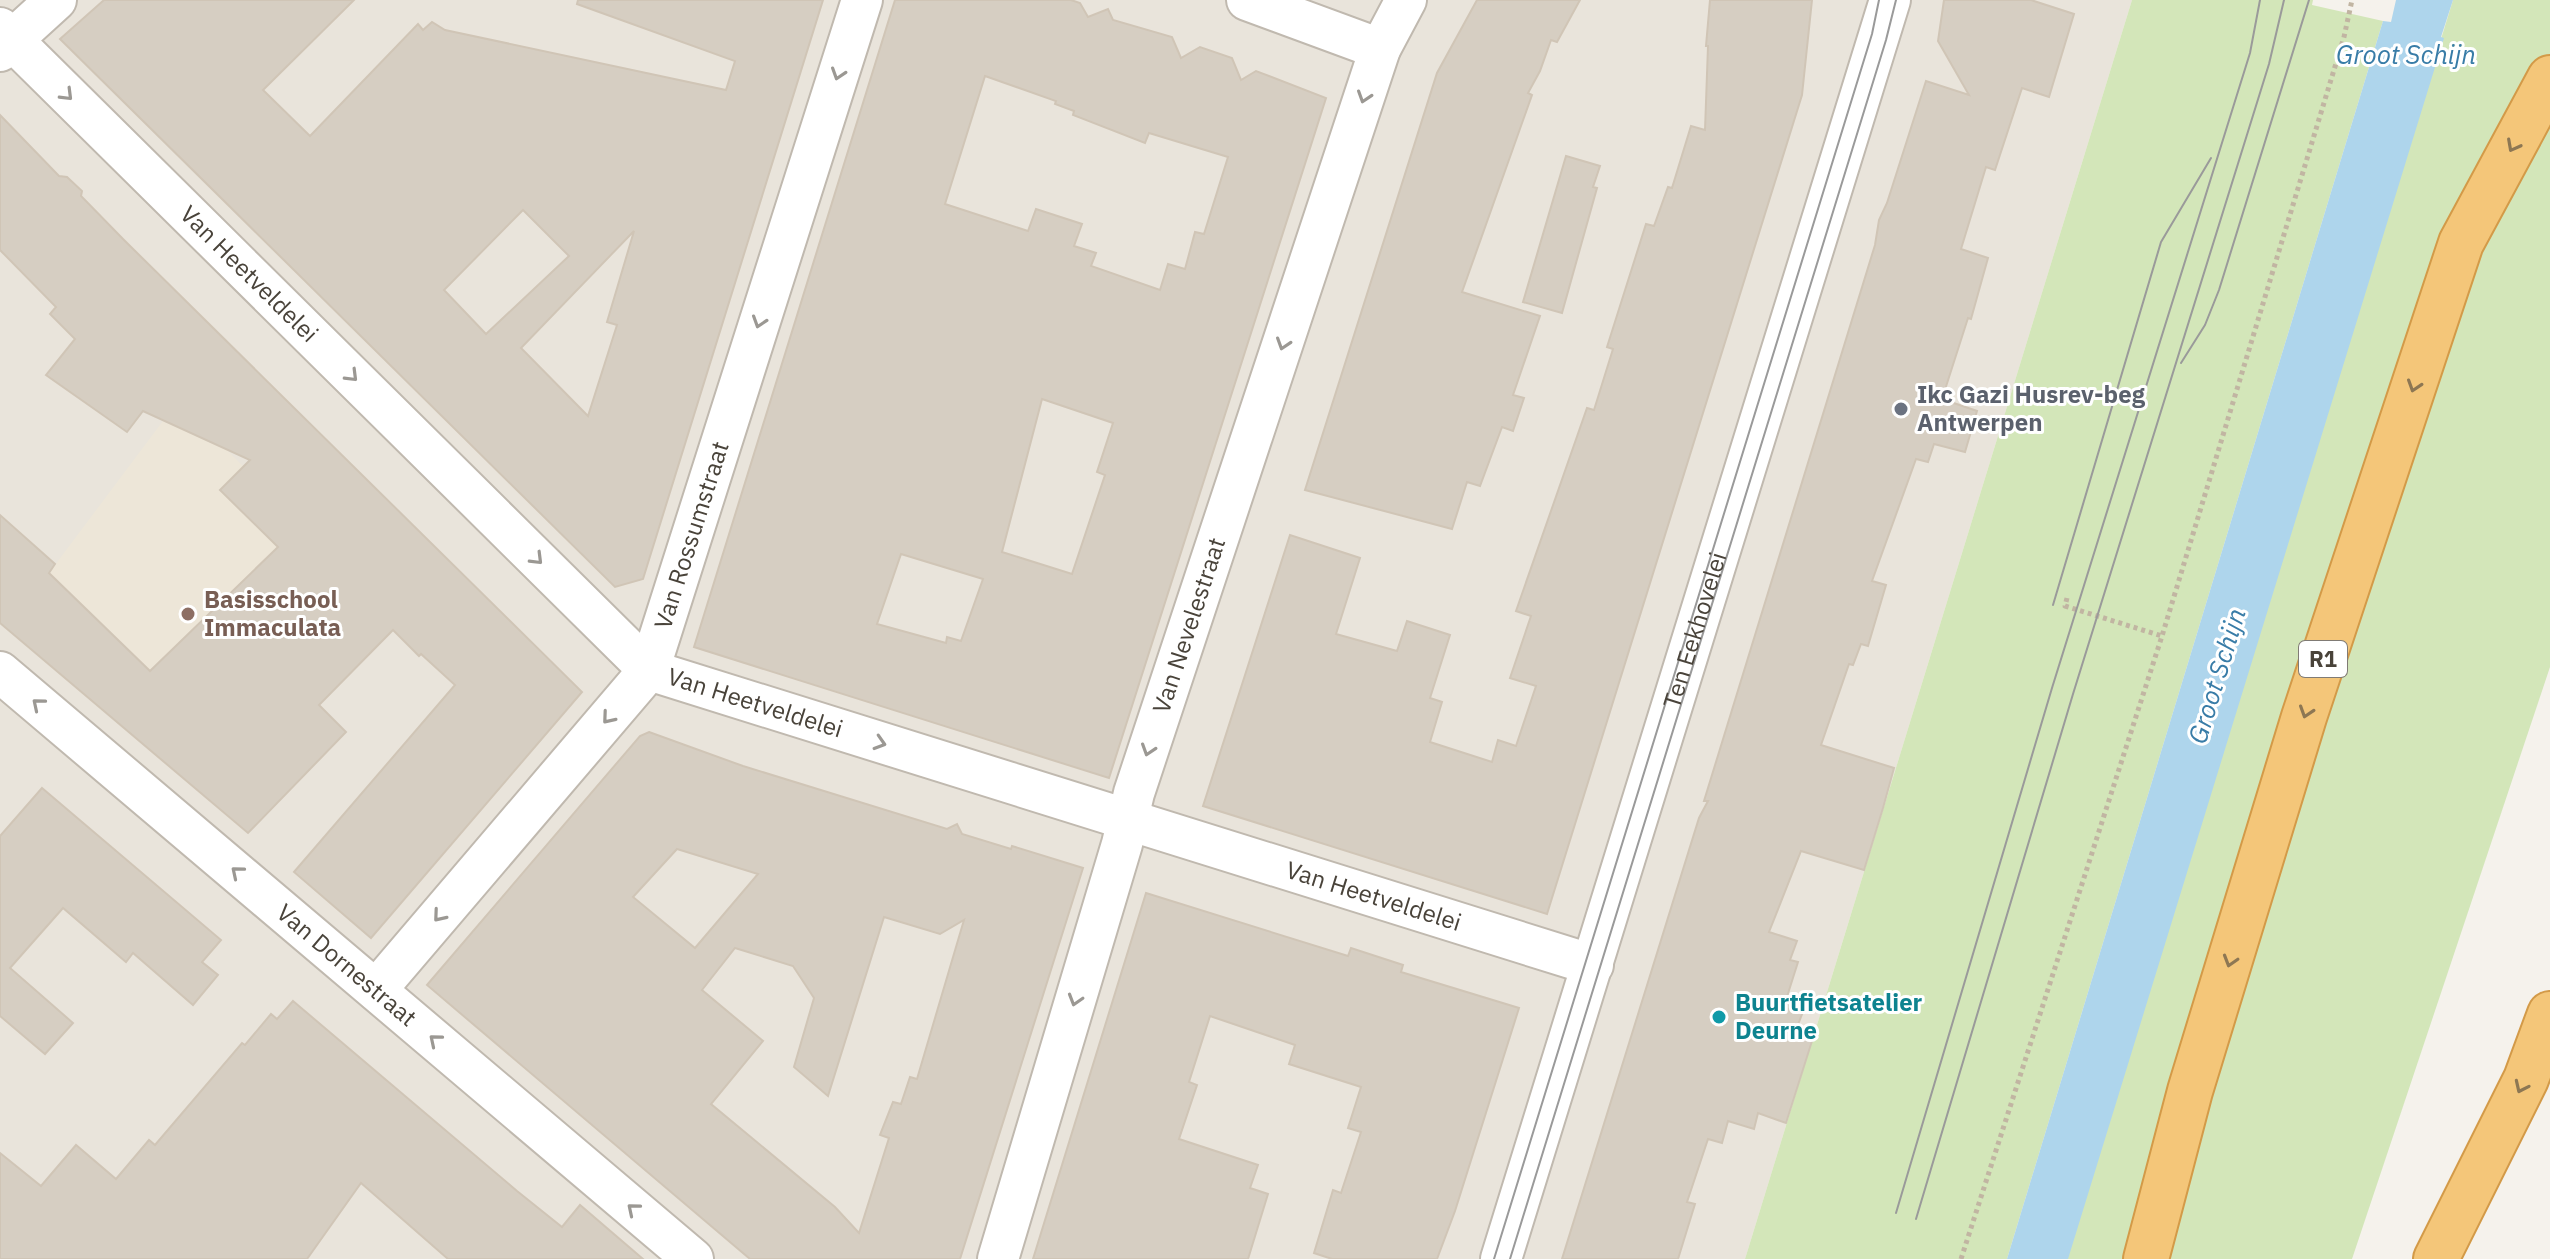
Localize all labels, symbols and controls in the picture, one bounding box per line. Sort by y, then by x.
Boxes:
water label: Groot Schijn [2336,37,2476,71]
one-way arrow [831,67,847,81]
one-way arrow [58,86,73,100]
one-way arrow [1358,89,1374,103]
one-way arrow [2507,138,2523,152]
street label: Van Heetveldelei [174,198,325,349]
one-way arrow [753,315,769,329]
one-way arrow [1276,336,1292,350]
one-way arrow [343,367,357,381]
place label: Ikc Gazi Husrev-beg Antwerpen [1917,378,2146,438]
one-way arrow [2407,378,2423,392]
marker: Ikc Gazi Husrev-beg Antwerpen [1892,400,1910,418]
street label: Van Rossumstraat [646,437,736,633]
street label: Van Nevelestraat [1144,533,1232,717]
street label: Ten Eekhovelei [1655,548,1733,712]
one-way arrow [528,550,542,564]
place label: Basisschool Immaculata [204,583,341,643]
water label: Groot Schijn [2179,604,2253,748]
marker: Basisschool Immaculata [179,605,197,623]
road number: R1 [2299,641,2347,677]
street label: Van Heetveldelei [664,660,847,745]
one-way arrow [33,699,48,714]
one-way arrow [2299,705,2315,719]
one-way arrow [603,709,618,723]
one-way arrow [872,733,886,749]
one-way arrow [1142,743,1158,757]
street label: Van Heetveldelei [1282,853,1465,938]
one-way arrow [232,867,246,882]
street label: Van Dornestraat [270,896,424,1033]
one-way arrow [434,906,449,921]
one-way arrow [2223,953,2239,967]
place label: Buurtfietsatelier Deurne [1735,986,1923,1046]
one-way arrow [1068,992,1084,1006]
marker: Buurtfietsatelier Deurne [1710,1008,1728,1026]
one-way arrow [430,1036,444,1050]
one-way arrow [2515,1078,2531,1093]
one-way arrow [628,1204,643,1219]

